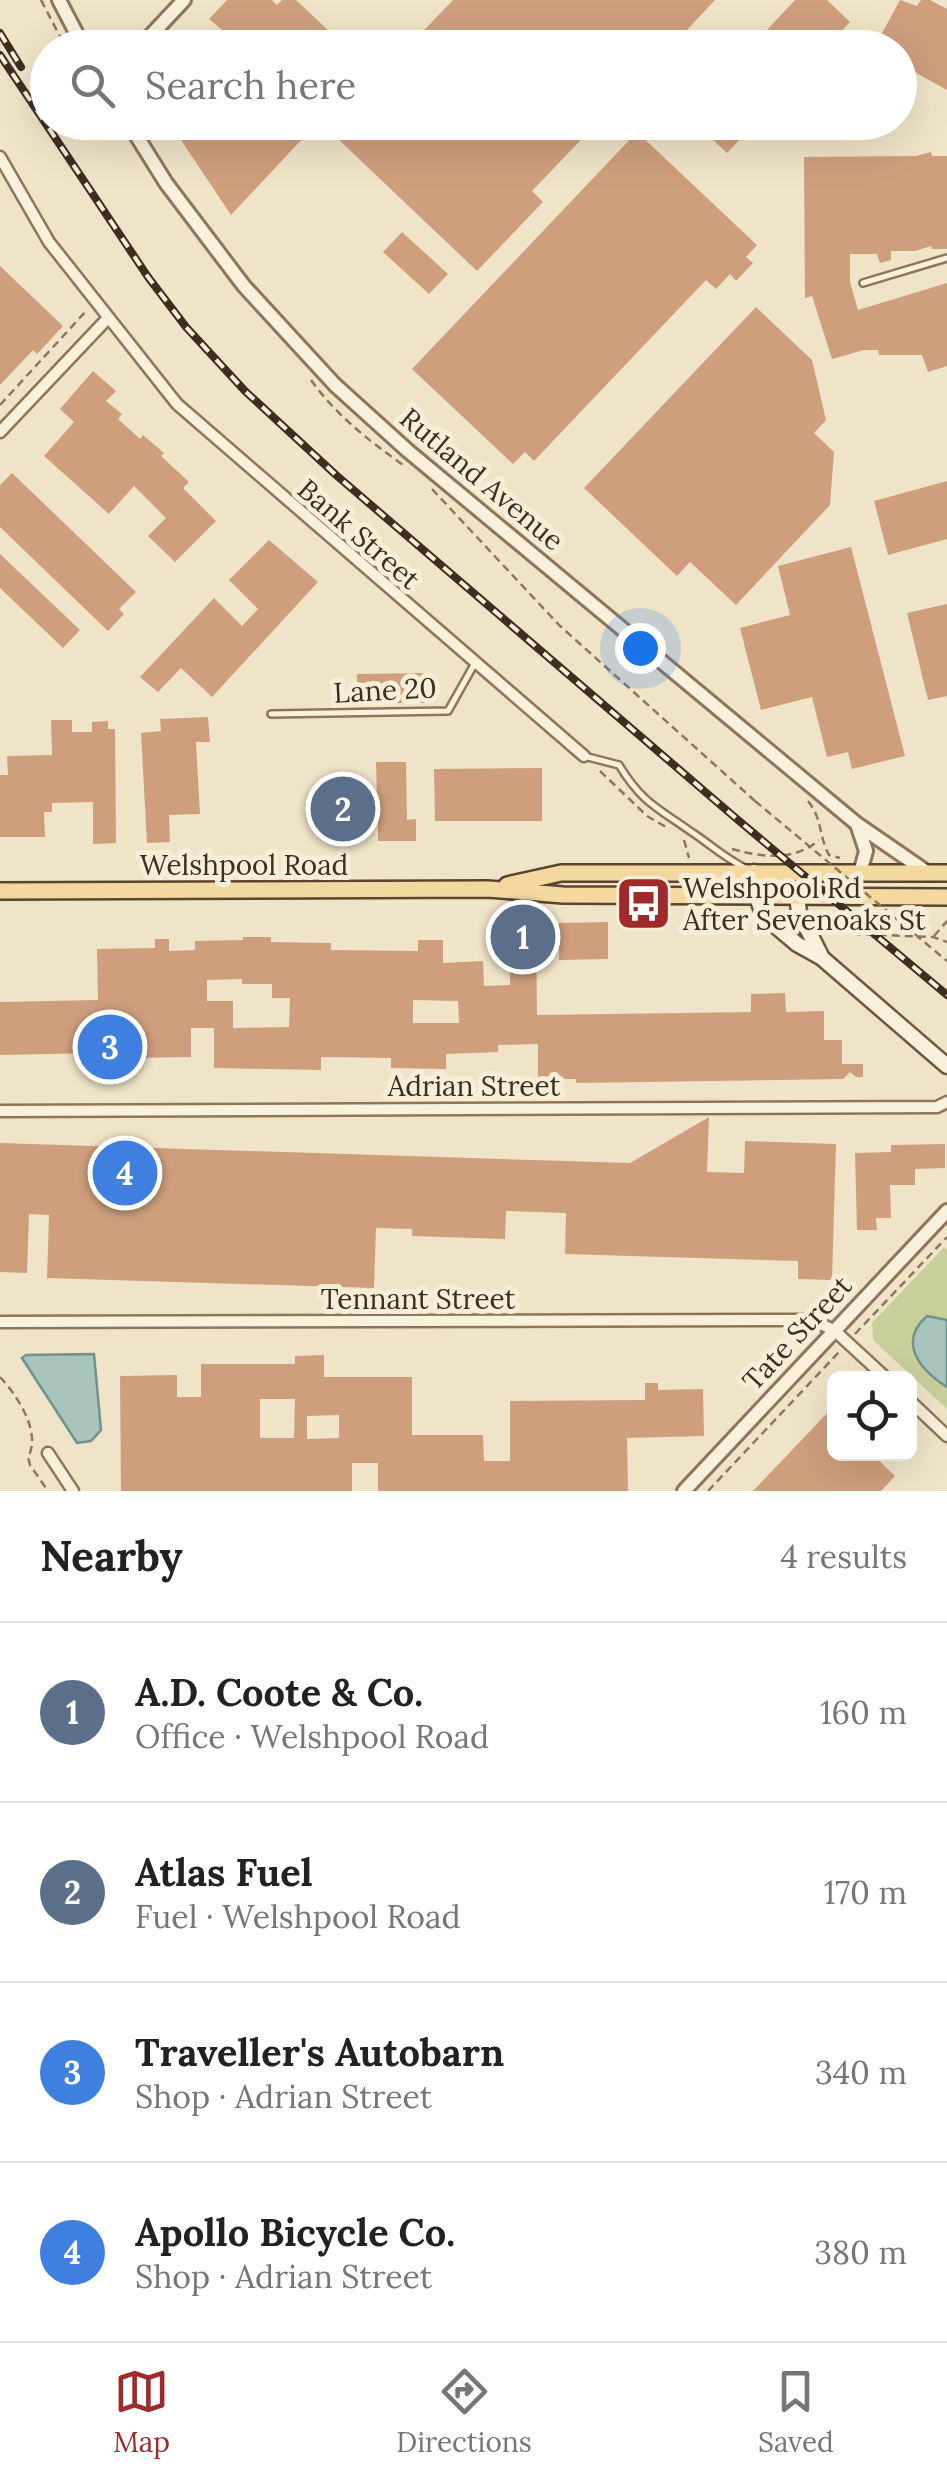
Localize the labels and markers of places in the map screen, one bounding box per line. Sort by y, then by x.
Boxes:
pin: 2 [310,772,376,846]
place label: Welshpool Rd After Sevenoaks St [682,870,926,938]
bus stop icon: Welshpool Rd After Sevenoaks St [614,874,674,934]
pin: 1 [490,900,556,974]
pin: 3 [78,1010,142,1084]
pin: 4 [92,1136,158,1210]

